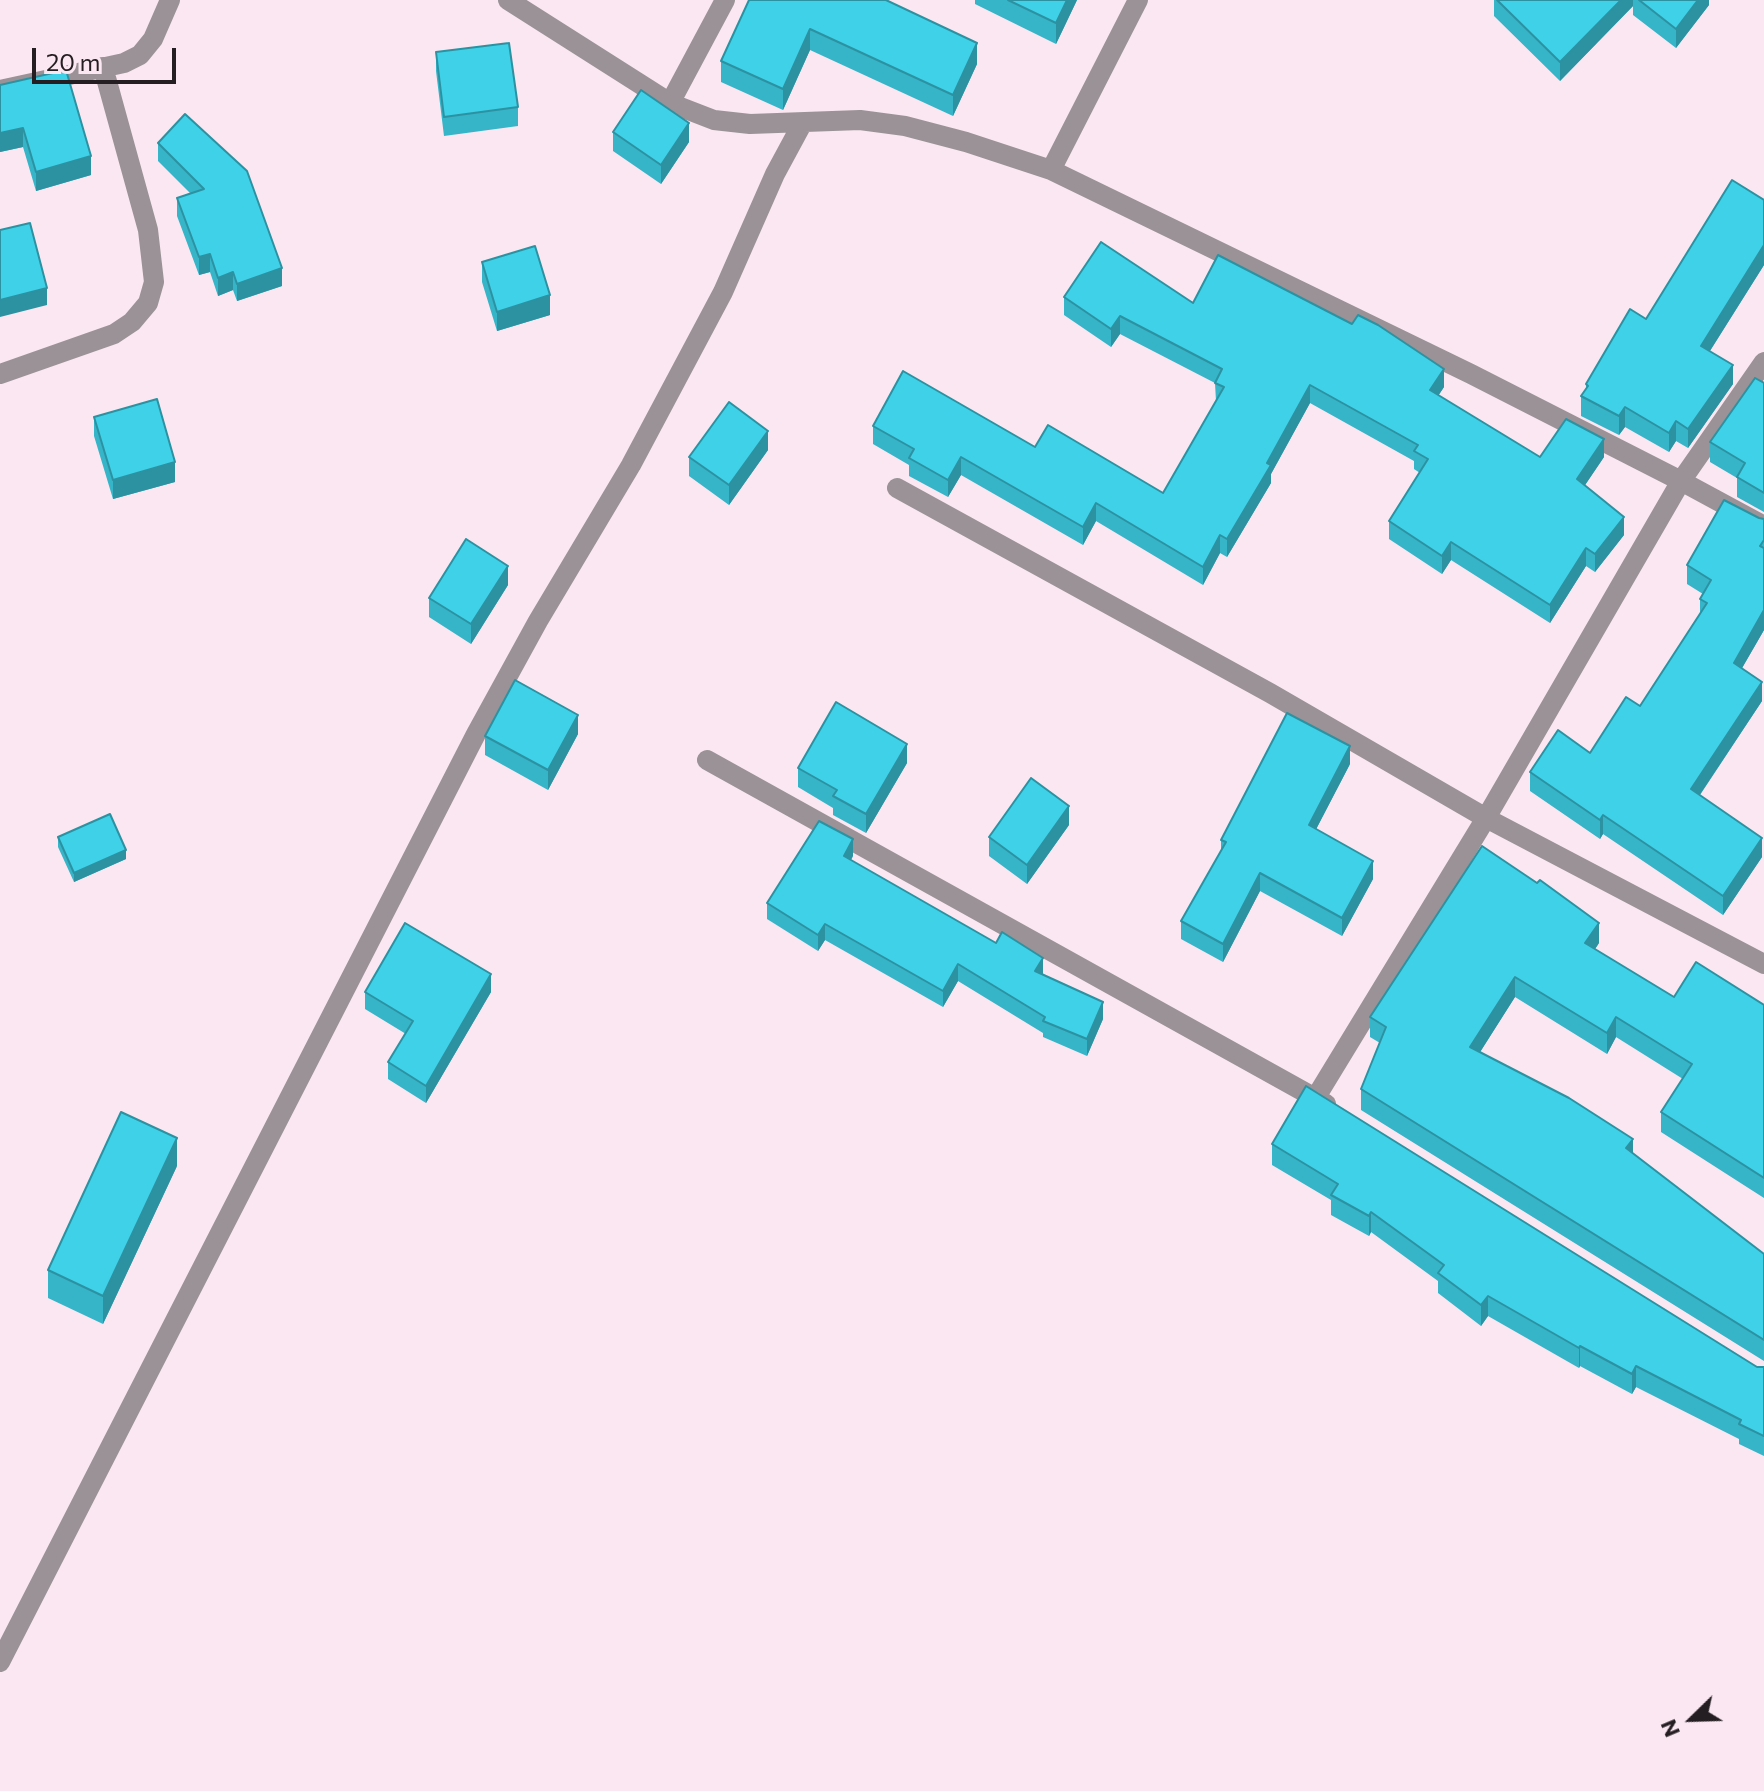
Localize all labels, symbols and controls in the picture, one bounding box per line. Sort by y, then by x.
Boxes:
scale bar [36,32,180,82]
text: 20 m [46,47,100,76]
north arrow [1652,1679,1732,1759]
text: N [1654,1716,1685,1741]

